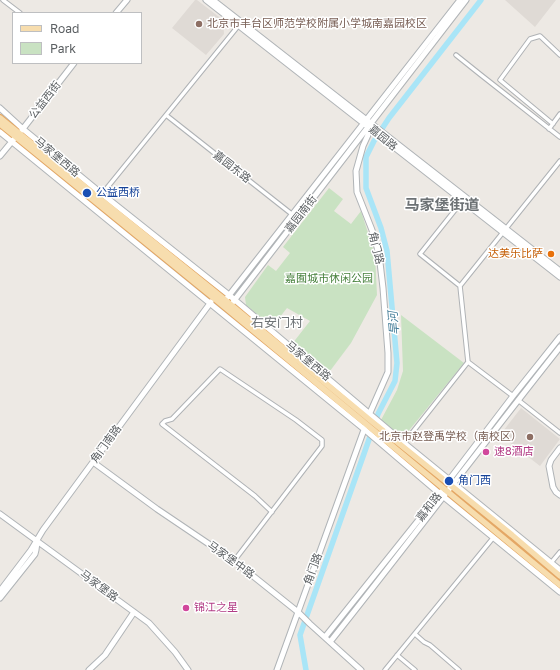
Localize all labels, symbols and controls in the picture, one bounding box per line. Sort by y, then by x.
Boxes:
legend [12,12,142,64]
place label: 北京市丰台区师范学校附属小学城南嘉园校区 [207,17,427,31]
marker: 北京市丰台区师范学校附属小学城南嘉园校区 [194,19,204,29]
text: Road [50,21,79,36]
text: Park [50,41,76,56]
street label: 公益西街 [26,79,64,121]
street label: 嘉园路 [366,122,400,154]
street label: 马家堡西路 [32,134,82,180]
street label: 嘉园东路 [211,148,253,186]
place label: 公益西桥 [96,186,140,200]
marker: 公益西桥 [81,187,93,199]
street label: 嘉园南街 [282,193,320,235]
district label: 马家堡街道 [405,196,479,214]
street label: 角门路 [366,230,386,266]
place label: 达美乐比萨 [488,247,543,261]
marker: 达美乐比萨 [546,249,556,259]
park label: 嘉囿城市休闲公园 [285,272,373,286]
water label: 旱河 [386,310,402,336]
district label: 右安门村 [251,315,303,331]
street label: 马家堡西路 [283,338,333,384]
street label: 角门南路 [88,422,124,466]
place label: 北京市赵登禹学校（南校区） [379,430,522,444]
marker: 北京市赵登禹学校（南校区） [525,432,535,442]
place label: 速8酒店 [494,445,534,459]
marker: 速8酒店 [481,447,491,457]
place label: 角门西 [458,474,491,488]
marker: 角门西 [443,475,455,487]
street label: 嘉和路 [414,490,444,524]
street label: 马家堡中路 [205,538,257,582]
street label: 角门路 [301,551,325,587]
street label: 马家堡路 [77,567,121,605]
place label: 锦江之星 [194,601,238,615]
marker: 锦江之星 [181,603,191,613]

